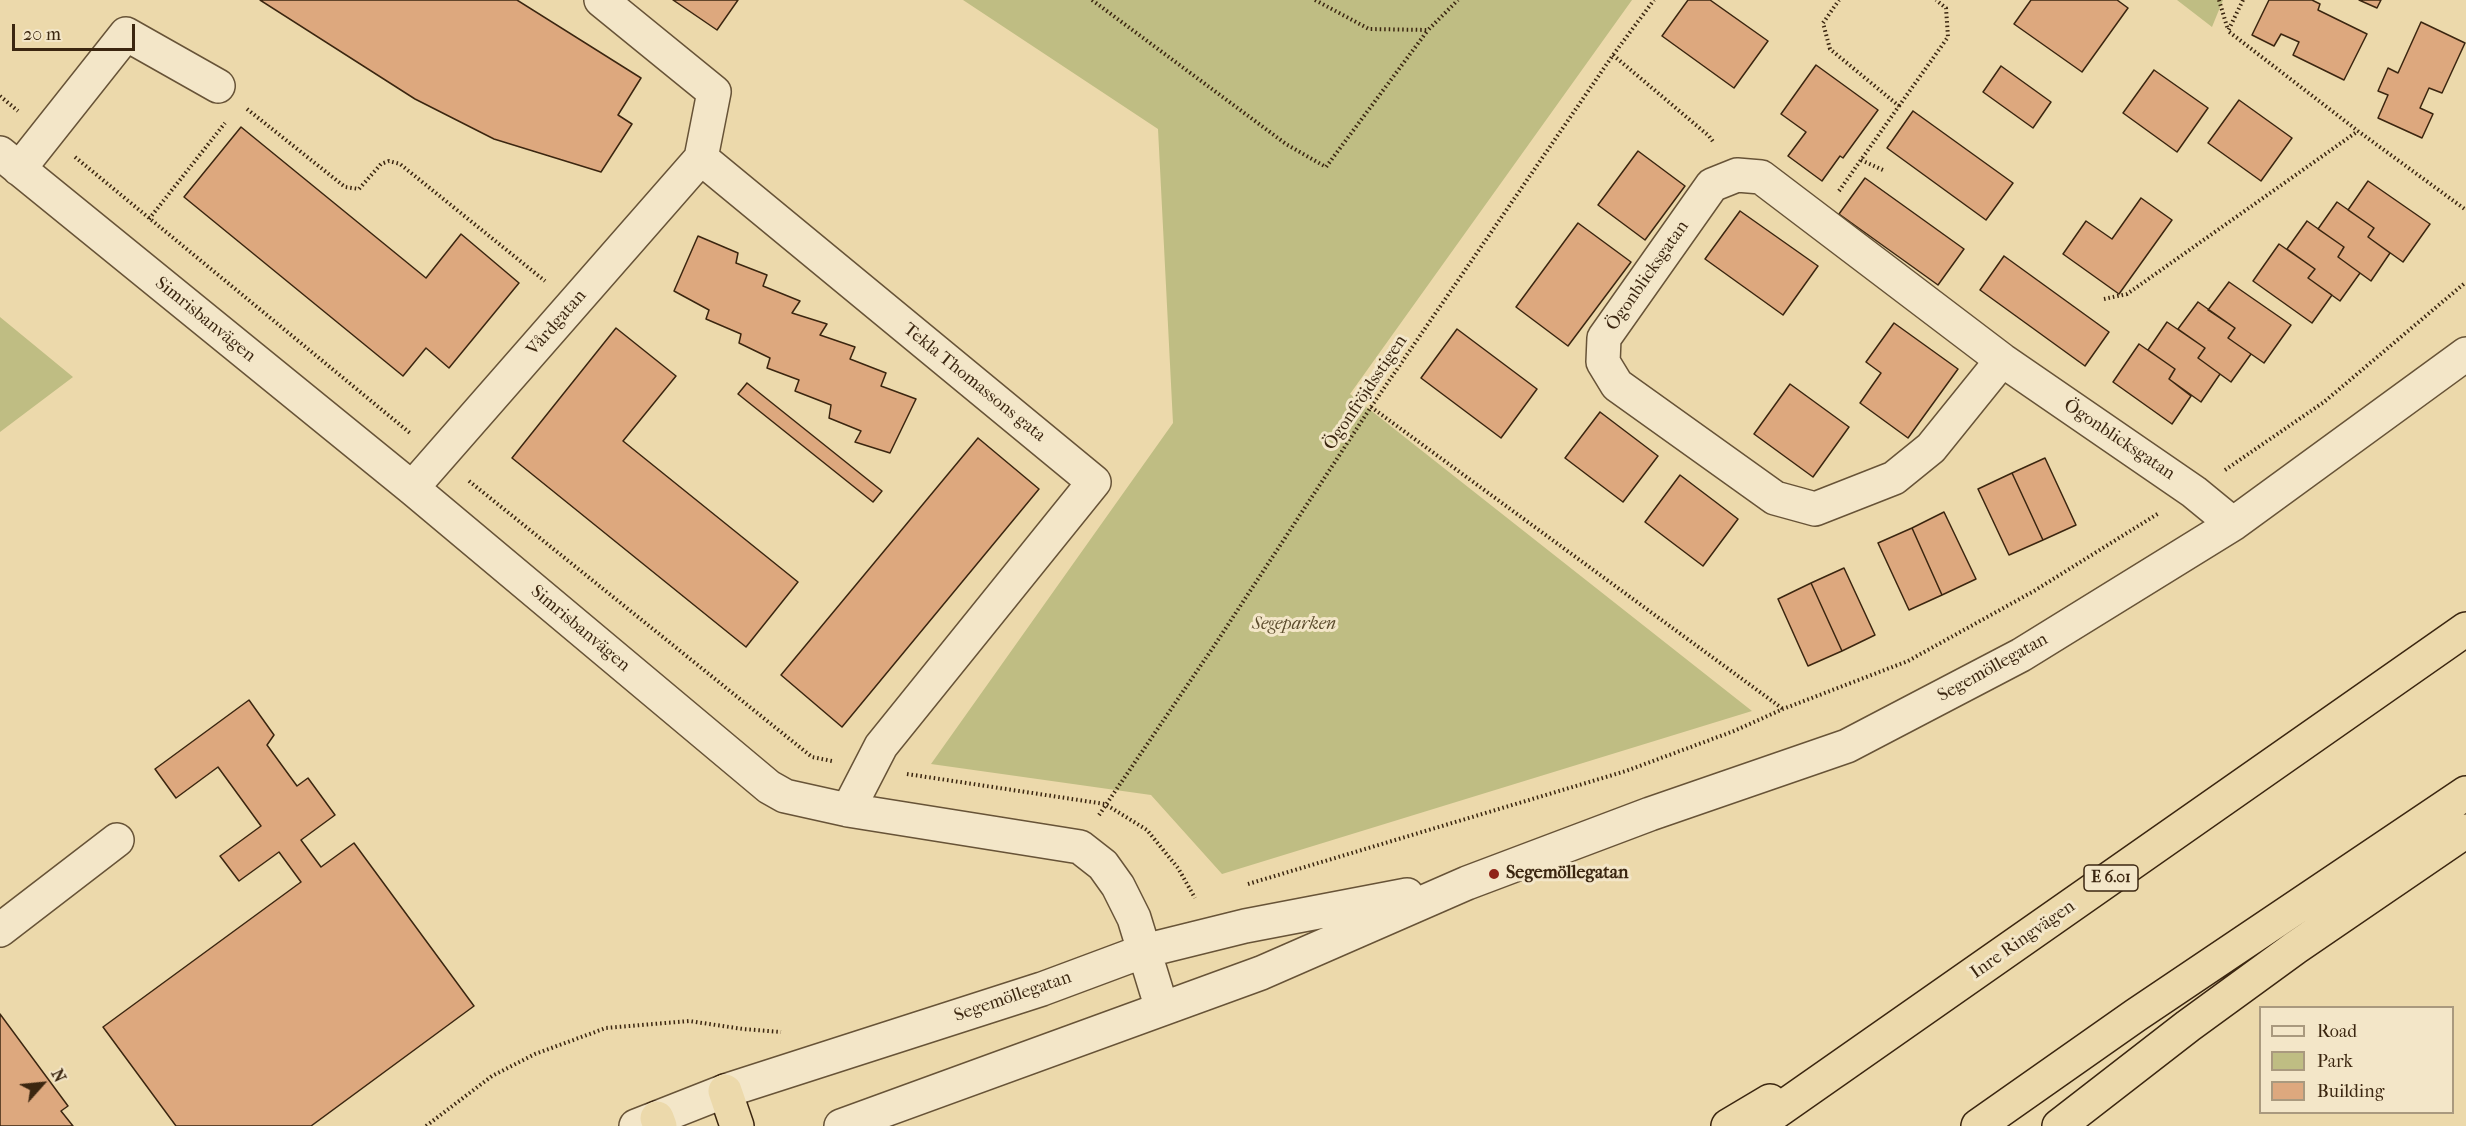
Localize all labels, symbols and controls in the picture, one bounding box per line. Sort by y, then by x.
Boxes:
scale bar [15,12,138,50]
text: 20 m [23,24,61,45]
street label: Ögonblicksgatan [1602,217,1694,335]
street label: Simrisbanvägen [150,273,260,367]
street label: Vårdgatan [523,286,591,360]
street label: Tekla Thomassons gata [899,319,1049,447]
street label: Ögonfröjdsstigen [1320,331,1412,455]
street label: Ögonblicksgatan [2059,395,2179,485]
street label: Simrisbanvägen [526,581,634,677]
park label: Segeparken [1252,614,1336,636]
street label: Segemöllegatan [1934,629,2052,707]
place label: Segemöllegatan [1506,863,1628,885]
road number: E 6.01 [2084,865,2138,891]
marker: Segemöllegatan [1487,867,1501,881]
street label: Inre Ringvägen [1967,896,2079,984]
street label: Segemöllegatan [952,967,1074,1027]
legend [2259,1006,2454,1114]
text: Road [2317,1021,2357,1042]
text: Park [2317,1051,2353,1072]
north arrow [12,1054,72,1114]
text: N [47,1066,70,1085]
text: Building [2317,1081,2384,1102]

